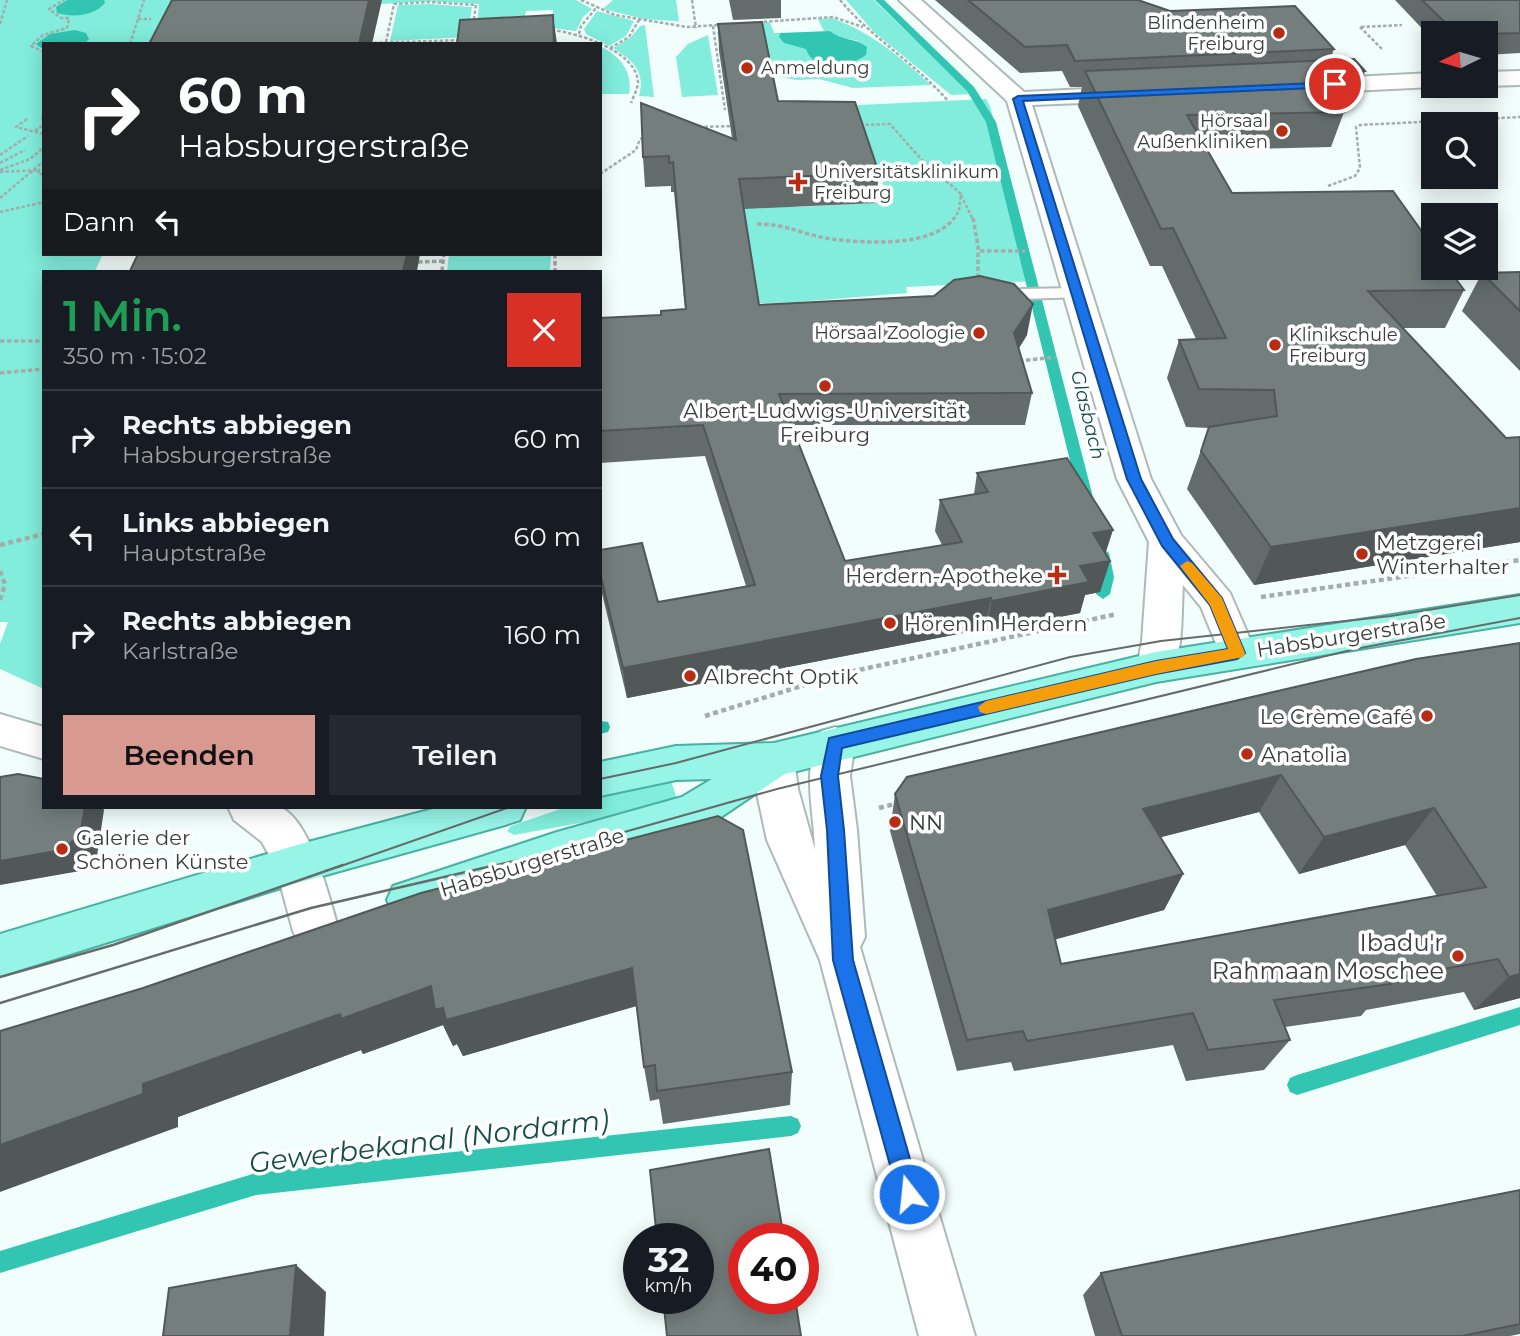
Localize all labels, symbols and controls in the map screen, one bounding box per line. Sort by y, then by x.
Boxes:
place label: Blindenheim Freiburg [1147,12,1265,55]
north arrow [1421,21,1498,98]
map controls [1421,21,1498,280]
marker: Blindenheim Freiburg [1271,25,1287,41]
pin [1305,54,1365,114]
place label: Anmeldung [761,57,870,79]
marker: Anmeldung [739,60,755,76]
icon: arrive [1316,65,1354,103]
text: 60 m [178,66,308,125]
icon: right [63,70,154,161]
place label: Hörsaal Außenkliniken [1137,110,1268,153]
button: search [1421,112,1498,189]
marker: Hörsaal Außenkliniken [1274,123,1290,139]
text: Habsburgerstraße [178,126,470,165]
place label: Universitätsklinikum Freiburg [814,161,999,204]
marker: Universitätsklinikum Freiburg [788,172,808,192]
icon: left [149,203,187,241]
button: layers [1421,203,1498,280]
text: Dann [63,206,135,238]
text: 1 Min. [63,290,182,342]
button: close [507,293,581,367]
place label: Hörsaal Zoologie [814,322,965,344]
place label: Klinikschule Freiburg [1289,324,1398,367]
marker: Hörsaal Zoologie [971,325,987,341]
marker: Klinikschule Freiburg [1267,337,1283,353]
text: 350 m · 15:02 [63,342,207,370]
water label: Glasbach [1066,368,1110,462]
marker: Albert-Ludwigs-Universität Freiburg [817,378,833,394]
place label: Albert-Ludwigs-Universität Freiburg [683,398,967,447]
text: Rechts abbiegen [122,409,352,441]
icon: right [63,420,101,458]
text: 60 m [514,423,581,455]
text: Habsburgerstraße [122,441,332,469]
text: Links abbiegen [122,507,330,539]
icon: left [63,518,101,556]
text: 60 m [514,521,581,553]
place label: Metzgerei Winterhalter [1376,530,1509,579]
text: Hauptstraße [122,539,266,567]
marker: Metzgerei Winterhalter [1354,546,1370,562]
place label: Herdern-Apotheke [845,563,1043,588]
marker: Herdern-Apotheke [1049,567,1065,583]
text: Rechts abbiegen [122,605,352,637]
street label: Habsburgerstraße [1255,608,1447,662]
place label: Hören in Herdern [904,611,1087,636]
marker: Hören in Herdern [882,615,898,631]
icon: right [63,616,101,654]
text: 160 m [504,619,581,651]
text: Karlstraße [122,637,239,665]
place label: Albrecht Optik [704,664,859,689]
marker: Albrecht Optik [682,668,698,684]
place label: Le Crème Café [1260,704,1413,729]
marker: Le Crème Café [1419,708,1435,724]
button: Beenden [63,715,315,795]
button: Teilen [329,715,581,795]
place label: Anatolia [1261,742,1348,767]
marker: Anatolia [1239,746,1255,762]
place label: NN [909,810,943,835]
marker: NN [887,814,903,830]
street label: Habsburgerstraße [437,822,627,902]
place label: Galerie der Schönen Künste [76,825,248,874]
marker: Galerie der Schönen Künste [54,841,70,857]
place label: Ibadu'r Rahmaan Moschee [1212,928,1444,985]
marker: Ibadu'r Rahmaan Moschee [1450,948,1466,964]
water label: Gewerbekanal (Nordarm) [247,1102,611,1180]
position arrow [872,1157,946,1231]
speed limit sign: 40 [728,1223,819,1314]
text: 32 [648,1238,689,1281]
text: km/h [644,1275,693,1297]

